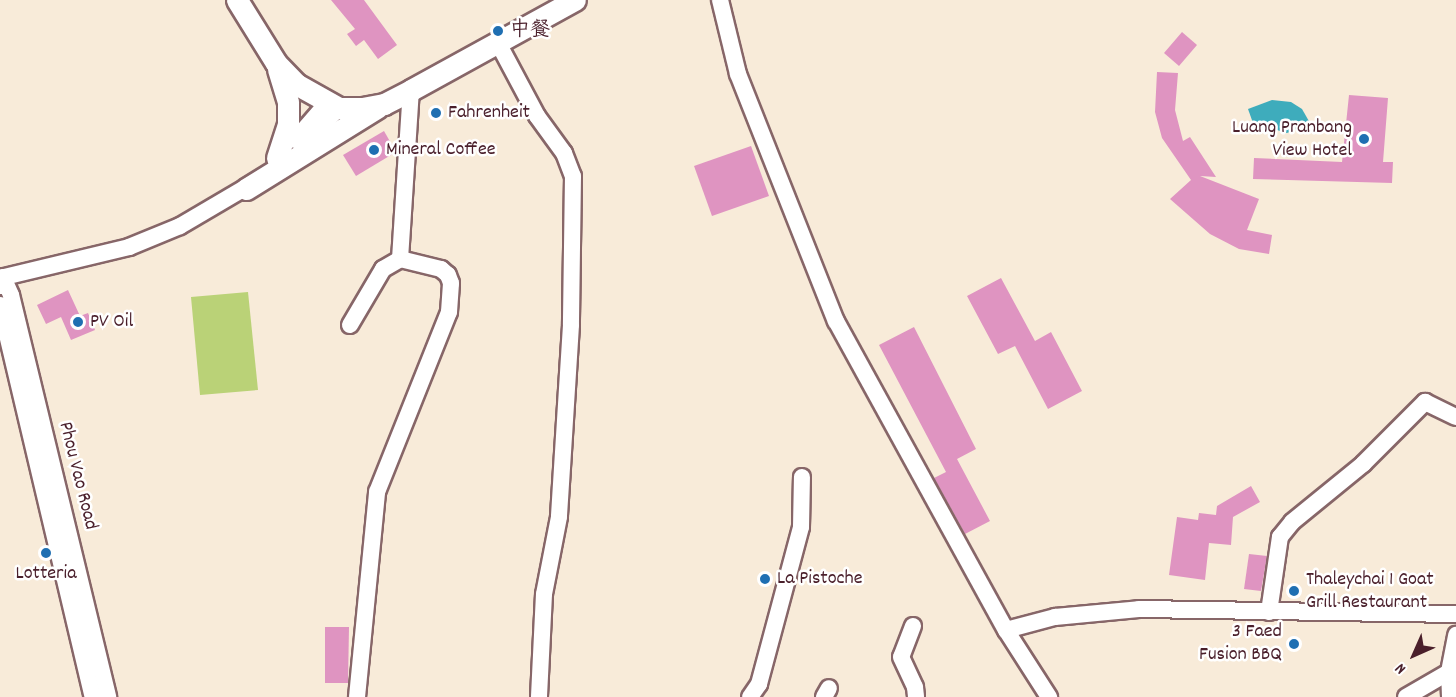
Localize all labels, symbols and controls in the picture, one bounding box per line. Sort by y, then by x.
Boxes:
place label: 中餐 [510,19,550,43]
marker: 中餐 [491,24,505,38]
place label: Fahrenheit [448,101,530,125]
marker: Fahrenheit [429,106,443,120]
place label: Luang Pranbang View Hotel [1232,116,1352,163]
marker: Luang Pranbang View Hotel [1357,132,1371,146]
place label: Mineral Coffee [386,138,495,162]
marker: Mineral Coffee [367,143,381,157]
place label: PV Oil [90,310,133,334]
marker: PV Oil [71,315,85,329]
street label: Phou Vao Road [52,420,102,532]
marker: Lotteria [39,546,53,560]
place label: Lotteria [15,562,77,586]
place label: La Pistoche [777,567,863,591]
place label: Thaleychai 1 Goat Grill Restaurant [1306,568,1434,615]
marker: La Pistoche [758,572,772,586]
marker: Thaleychai 1 Goat Grill Restaurant [1287,584,1301,598]
place label: 3 Faed Fusion BBQ [1199,620,1282,667]
north arrow [1384,625,1444,685]
marker: 3 Faed Fusion BBQ [1287,637,1301,651]
text: N [1390,657,1412,679]

